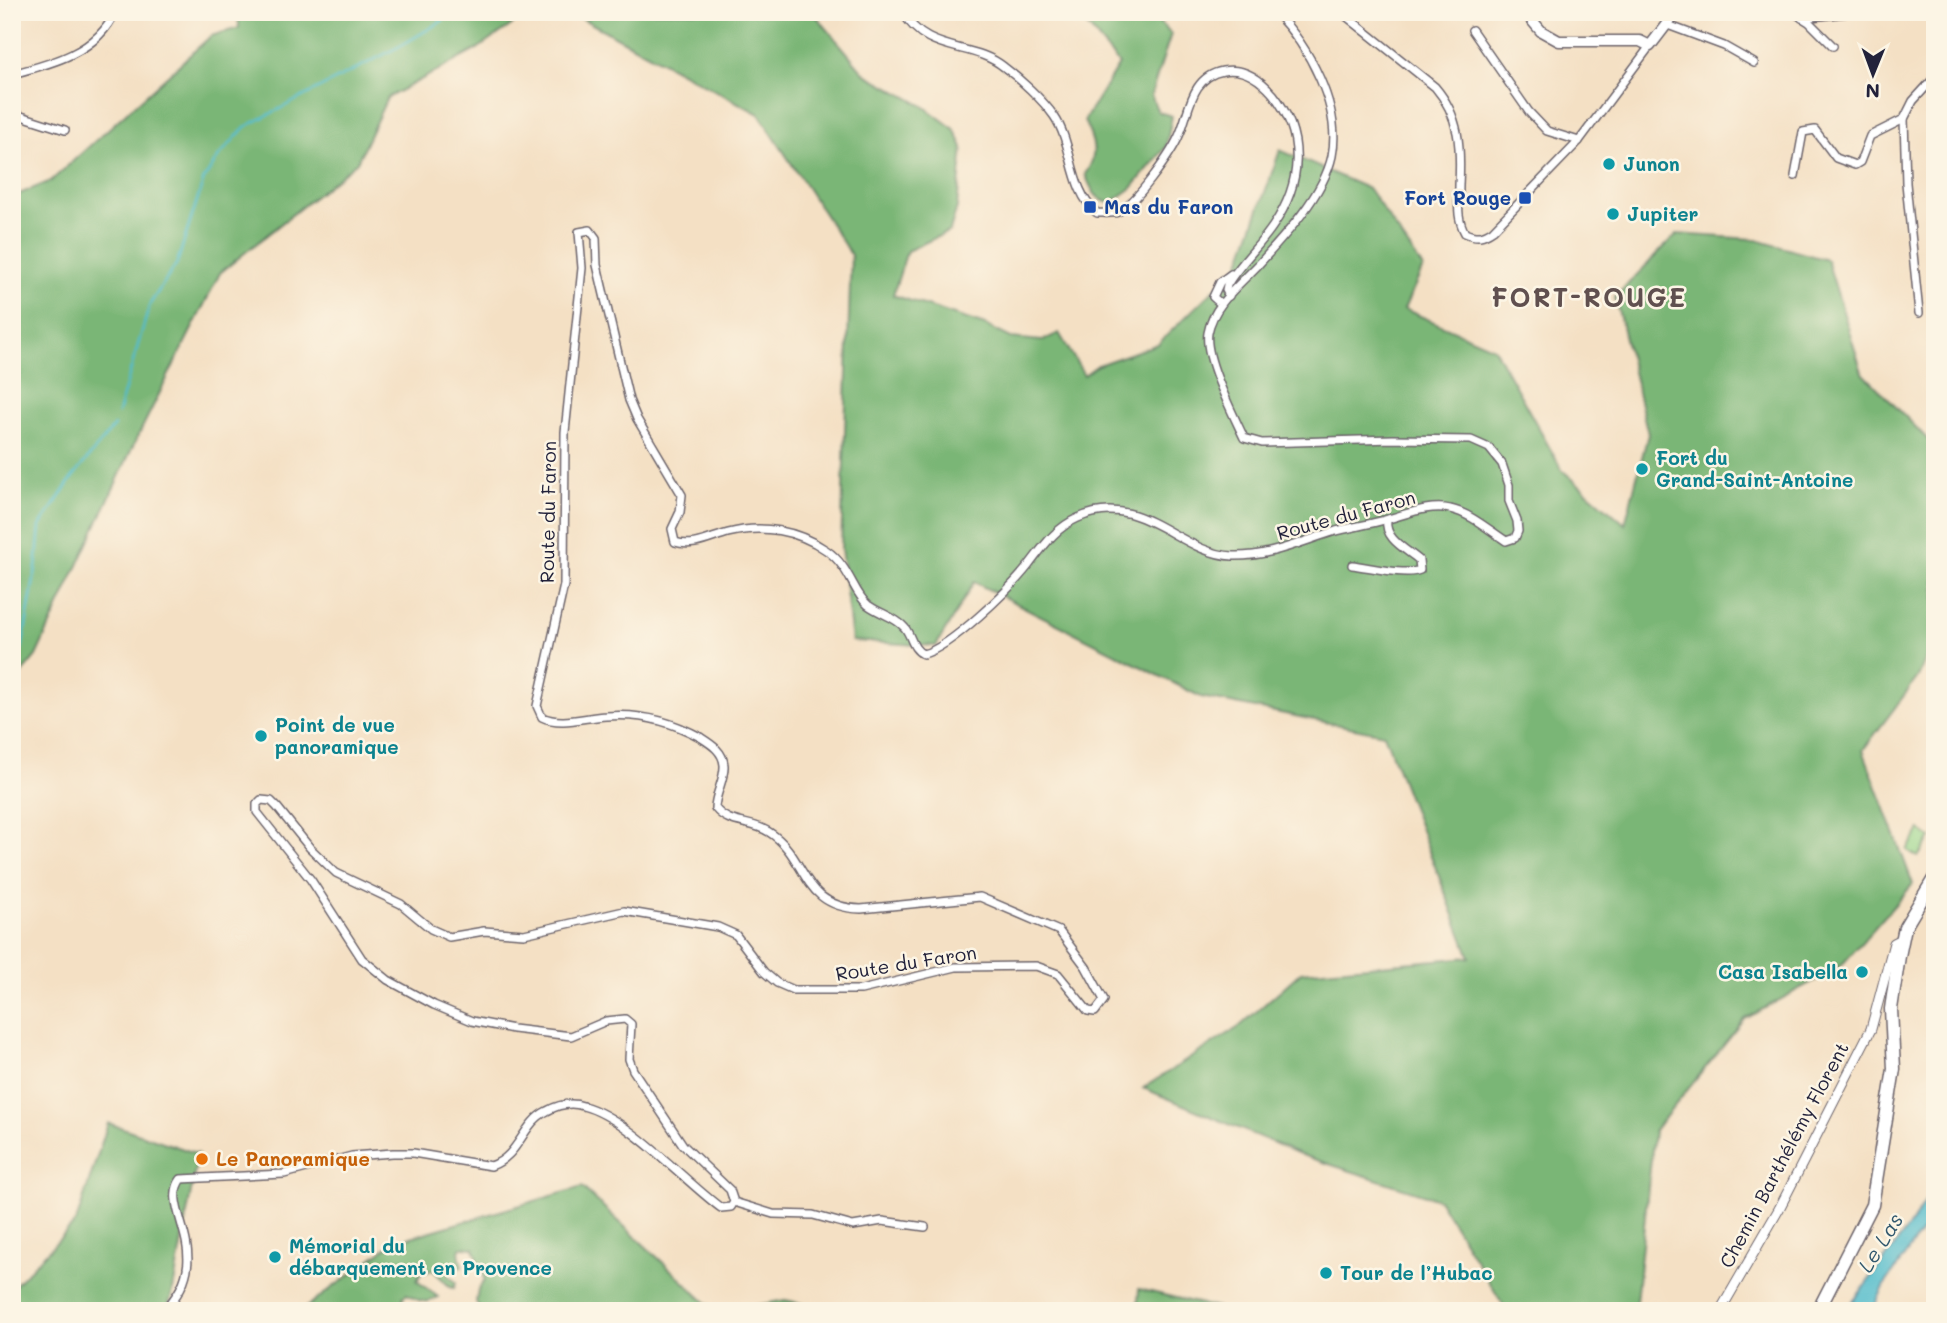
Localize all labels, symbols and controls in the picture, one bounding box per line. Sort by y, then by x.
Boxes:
north arrow [1839,38,1909,108]
text: N [1865,79,1880,104]
place label: Junon [1623,151,1680,176]
marker: Junon [1601,156,1617,172]
place label: Fort Rouge [1404,185,1511,210]
marker: Fort Rouge [1517,190,1533,206]
place label: Mas du Faron [1104,194,1233,219]
marker: Mas du Faron [1082,199,1098,215]
place label: Jupiter [1627,201,1699,226]
marker: Jupiter [1605,206,1621,222]
district label: FORT-ROUGE [1491,280,1687,314]
street label: Route du Faron [534,441,561,583]
place label: Fort du Grand-Saint-Antoine [1656,445,1853,492]
marker: Fort du Grand-Saint-Antoine [1634,461,1650,477]
street label: Route du Faron [1274,484,1418,545]
place label: Point de vue panoramique [275,712,399,759]
marker: Point de vue panoramique [253,728,269,744]
street label: Route du Faron [834,939,978,986]
place label: Casa Isabella [1718,959,1848,984]
marker: Casa Isabella [1854,964,1870,980]
street label: Chemin Barthélémy Florent [1713,1038,1854,1272]
place label: Le Panoramique [216,1146,370,1171]
marker: Le Panoramique [194,1151,210,1167]
water label: Le Las [1851,1207,1908,1277]
place label: Mémorial du débarquement en Provence [289,1233,552,1280]
marker: Mémorial du débarquement en Provence [267,1249,283,1265]
place label: Tour de l’Hubac [1340,1260,1493,1285]
marker: Tour de l’Hubac [1318,1265,1334,1281]

